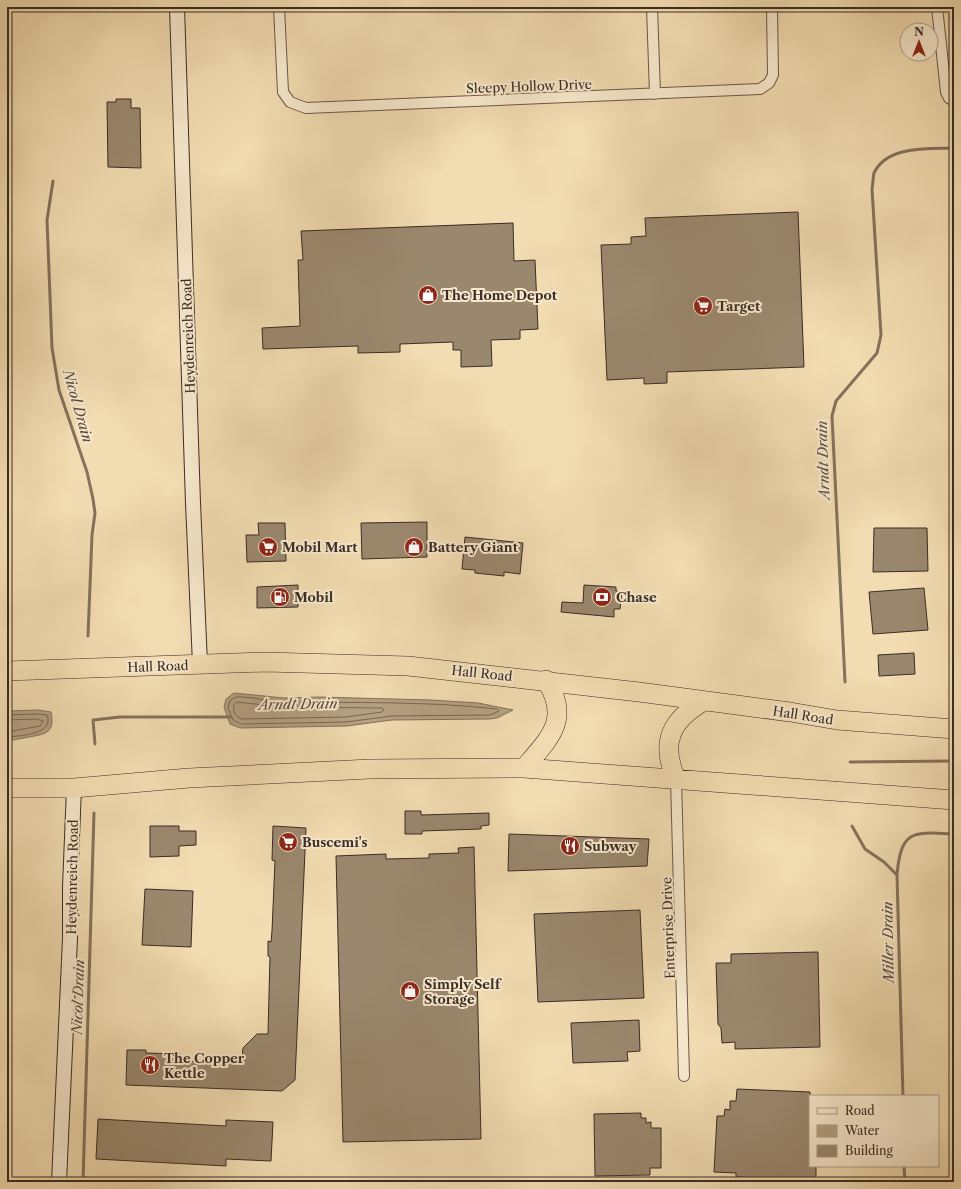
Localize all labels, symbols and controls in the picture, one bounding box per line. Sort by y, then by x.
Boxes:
north arrow [899,22,939,62]
text: N [914,25,924,39]
street label: Sleepy Hollow Drive [466,76,592,96]
street label: Heydenreich Road [178,278,198,394]
shop icon: The Home Depot [417,284,439,306]
place label: The Home Depot [442,287,558,303]
supermarket icon: Target [692,295,714,317]
place label: Target [717,298,761,314]
water label: Nicol Drain [59,366,97,445]
water label: Arndt Drain [813,420,833,502]
supermarket icon: Mobil Mart [257,536,279,558]
shop icon: Battery Giant [403,536,425,558]
place label: Mobil Mart [282,539,358,555]
place label: Battery Giant [428,539,519,555]
fuel station icon: Mobil [269,586,291,608]
bank icon: Chase [591,586,613,608]
place label: Mobil [294,589,334,605]
place label: Chase [616,589,657,605]
street label: Hall Road [127,657,189,675]
street label: Hall Road [451,662,513,684]
water label: Arndt Drain [256,694,338,714]
street label: Hall Road [772,702,835,728]
street label: Heydenreich Road [63,819,81,935]
supermarket icon: Buscemi's [277,831,299,853]
place label: Buscemi's [302,834,368,850]
restaurant icon: Subway [559,835,581,857]
place label: Subway [584,838,638,854]
street label: Enterprise Drive [658,877,678,979]
water label: Miller Drain [878,901,898,985]
water label: Nicol Drain [68,959,88,1036]
place label: Simply Self Storage [424,976,503,1007]
shop icon: Simply Self Storage [399,980,421,1002]
place label: The Copper Kettle [164,1050,245,1081]
restaurant icon: The Copper Kettle [139,1054,161,1076]
legend [809,1095,939,1167]
text: Road [845,1103,875,1118]
text: Water [844,1123,879,1138]
text: Building [845,1143,893,1158]

